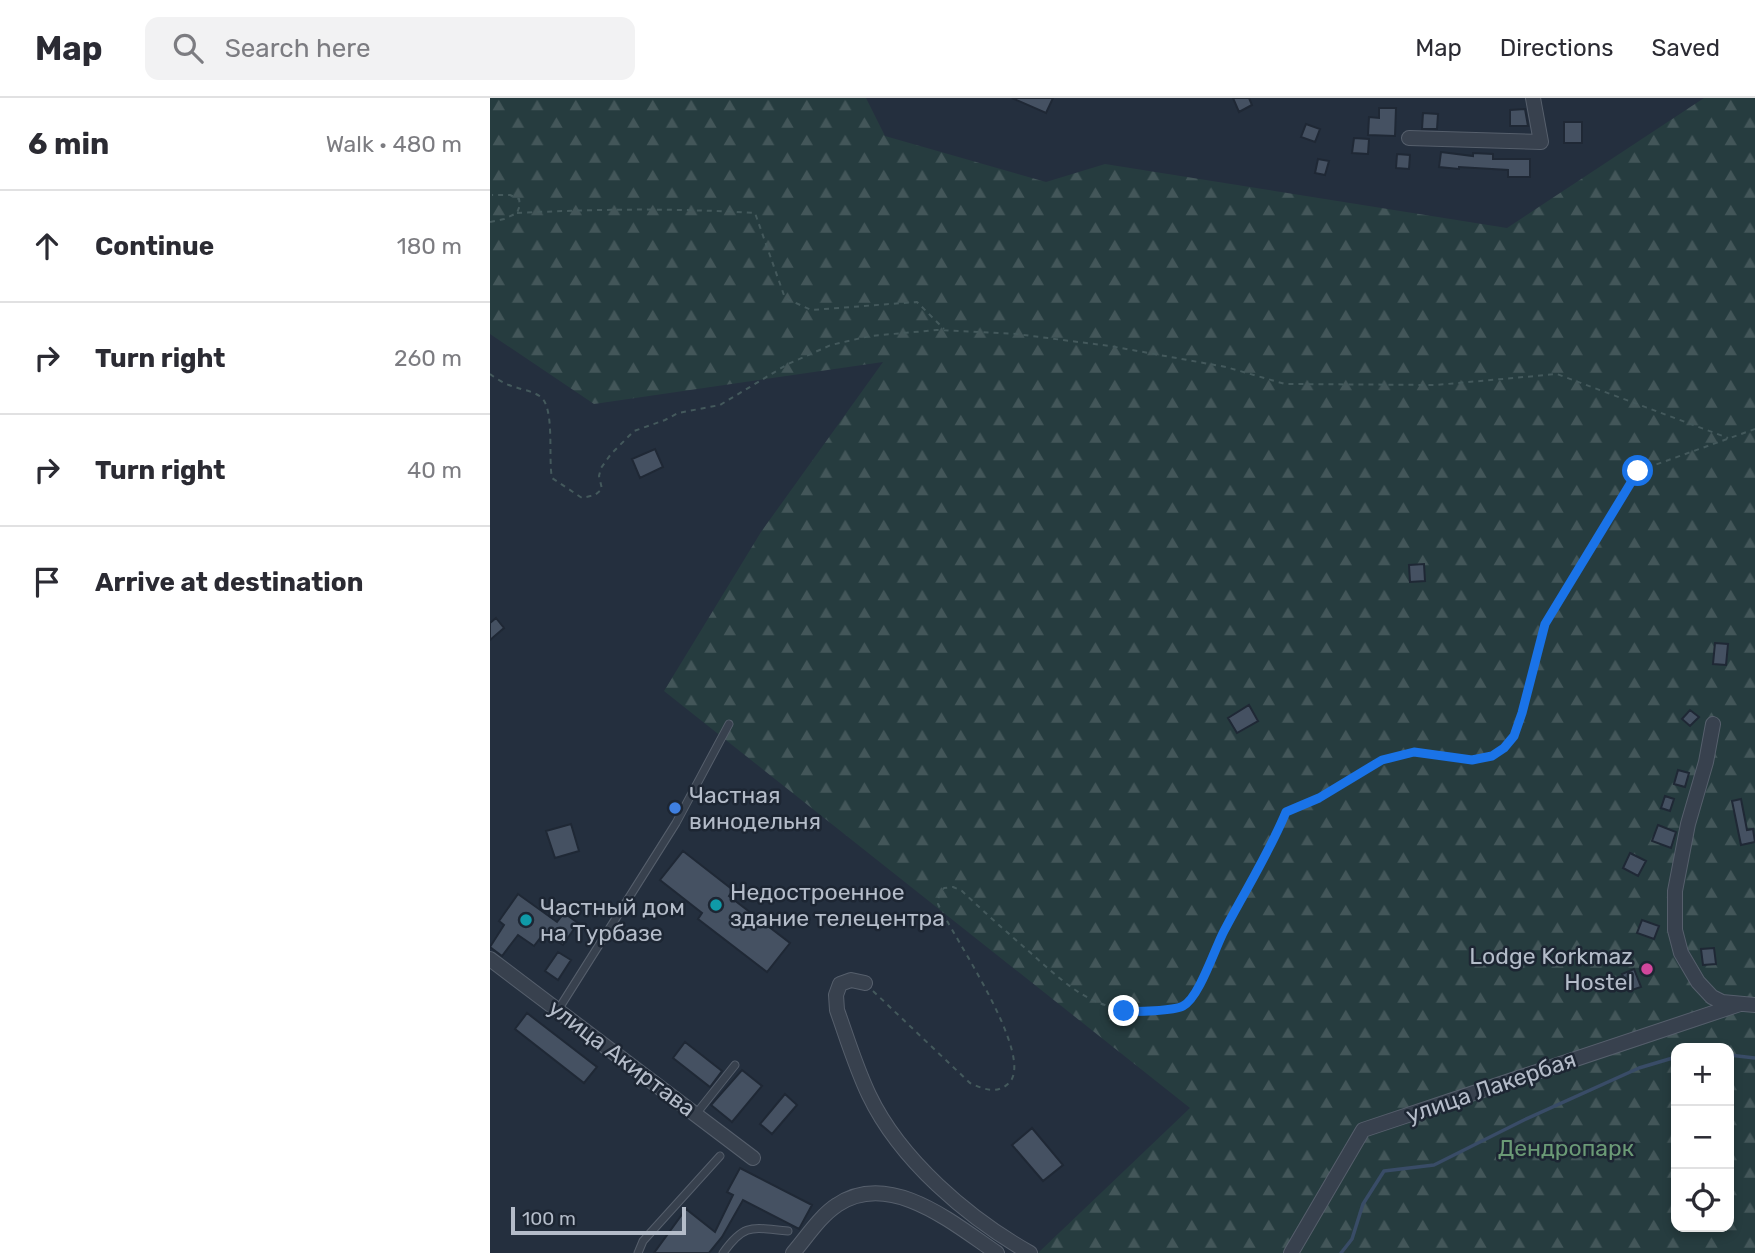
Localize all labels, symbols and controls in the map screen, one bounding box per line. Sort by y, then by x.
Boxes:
search box [145,17,635,80]
text: Map [35,29,103,68]
icon: search [169,29,207,67]
text: Search here [225,33,370,64]
text: Map [1415,34,1462,62]
text: Directions [1500,34,1613,62]
text: Saved [1651,34,1720,62]
text: 6 min [28,126,109,162]
text: Walk · 480 m [326,130,462,158]
icon: ahead [28,227,66,265]
text: Continue [95,231,214,262]
text: 180 m [397,232,462,260]
icon: right [28,339,66,377]
text: Turn right [95,343,225,374]
text: 260 m [394,344,462,372]
icon: right [28,451,66,489]
text: Turn right [95,455,225,486]
route start [1622,455,1653,486]
text: 40 m [407,456,462,484]
icon: arrive [28,563,66,601]
text: Arrive at destination [95,567,363,598]
place label: Частная винодельня [689,781,821,835]
marker: Частная винодельня [667,800,683,816]
place label: Недостроенное здание телецентра [730,878,945,932]
place label: Частный дом на Турбазе [540,893,685,947]
marker: Недостроенное здание телецентра [708,897,724,913]
marker: Частный дом на Турбазе [518,912,534,928]
place label: Lodge Korkmaz Hostel [1469,942,1633,996]
marker: Lodge Korkmaz Hostel [1639,961,1655,977]
street label: улица Акиртава [543,993,701,1123]
route end [1108,995,1139,1026]
map controls [1671,1043,1734,1232]
button: + [1671,1043,1734,1106]
street label: улица Лакербая [1402,1045,1580,1129]
button: − [1671,1106,1734,1169]
park label: Дендропарк [1498,1134,1634,1162]
button: locate [1671,1169,1734,1232]
scale bar [511,1204,686,1236]
text: 100 m [522,1207,576,1230]

